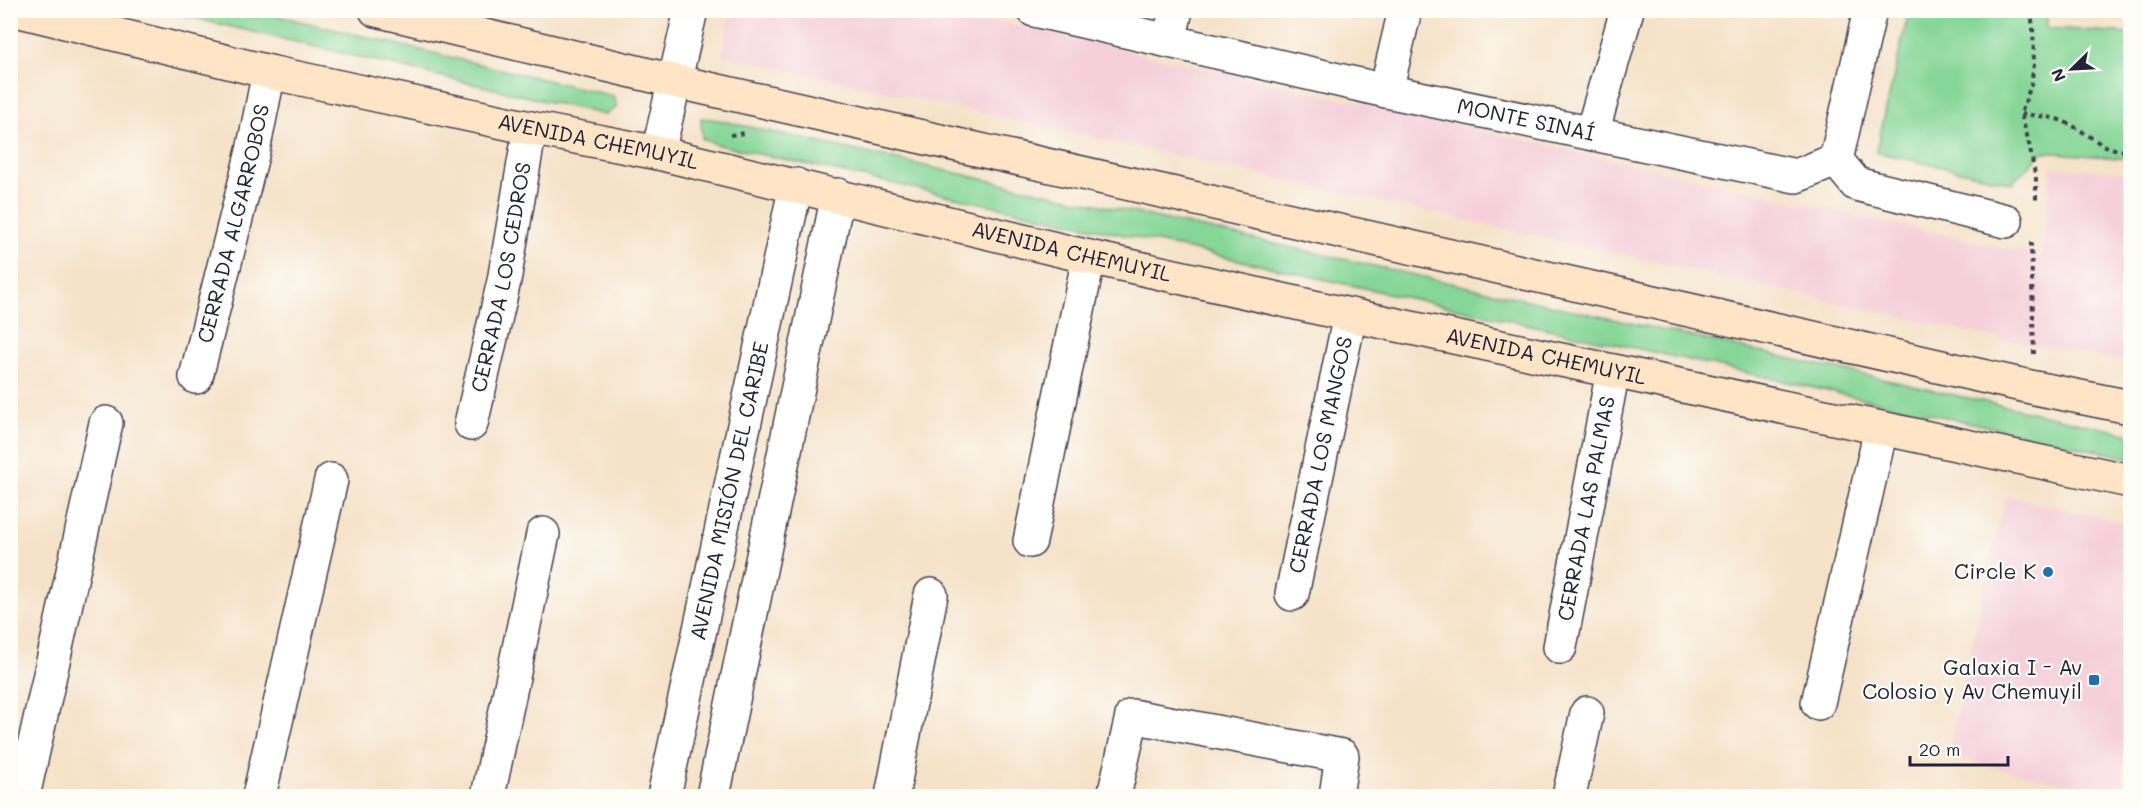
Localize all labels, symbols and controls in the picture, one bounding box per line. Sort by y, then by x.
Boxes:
north arrow [2042,39,2102,99]
text: N [2046,65,2070,85]
street label: MONTE SINAÍ [1455,91,1597,146]
street label: CERRADA ALGARROBOS [190,102,274,346]
street label: AVENIDA CHEMUYIL [496,107,702,174]
street label: CERRADA LOS CEDROS [464,160,536,395]
street label: AVENIDA CHEMUYIL [969,214,1174,287]
street label: AVENIDA CHEMUYIL [1444,321,1649,390]
street label: CERRADA LOS MANGOS [1282,334,1357,576]
street label: AVENIDA MISIÓN DEL CARIBE [683,339,774,643]
street label: CERRADA LAS PALMAS [1550,394,1620,623]
place label: Circle K [1954,557,2036,584]
marker: Circle K [2041,565,2055,579]
place label: Galaxia I - Av Colosio y Av Chemuyil [1862,653,2082,704]
marker: Galaxia I - Av Colosio y Av Chemuyil [2087,673,2101,687]
scale bar [1910,729,2008,767]
text: 20 m [1919,737,1960,761]

